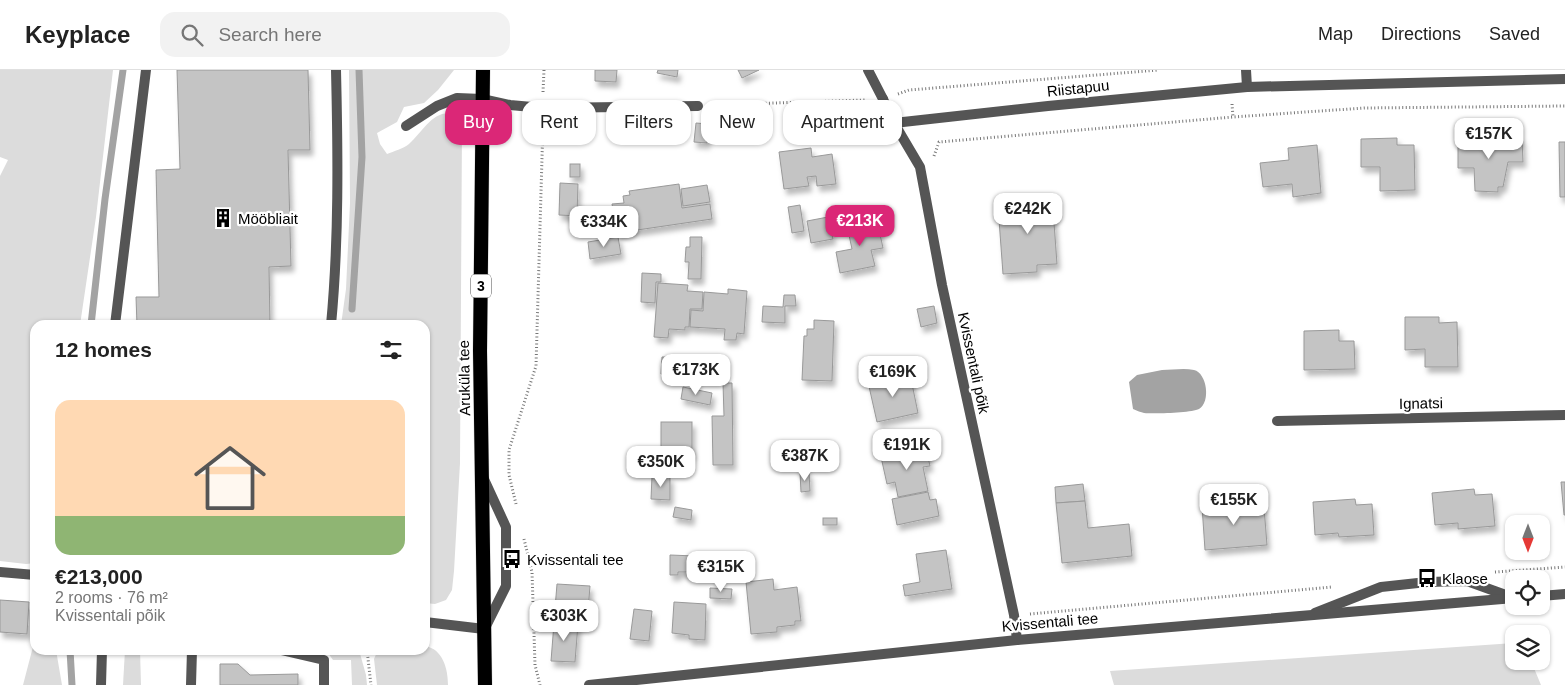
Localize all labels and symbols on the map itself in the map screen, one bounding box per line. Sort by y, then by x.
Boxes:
street label: Riistapuu [1046,76,1110,100]
pin: €157K [1454,118,1524,160]
pin: €242K [993,192,1063,235]
pin: €213K [825,204,895,247]
pin: €334K [569,206,639,248]
building icon: Mööbliait [212,207,234,229]
place label: Mööbliait [238,210,299,227]
road number: 3 [471,275,491,298]
street label: Kvissentali põik [955,311,993,416]
street label: Aruküla tee [455,340,473,416]
pin: €173K [661,354,731,396]
pin: €169K [858,356,928,398]
street label: Ignatsi [1399,394,1443,412]
pin: €191K [872,428,942,471]
pin: €387K [770,440,840,482]
pin: €350K [626,446,696,488]
pin: €155K [1199,484,1269,526]
north arrow [1505,515,1550,560]
bus stop icon: Kvissentali tee [501,548,523,570]
pin: €315K [686,550,756,593]
place label: Kvissentali tee [527,551,624,568]
bus stop icon: Klaose [1416,567,1438,589]
place label: Klaose [1442,570,1488,587]
pin: €303K [529,600,599,642]
street label: Kvissentali tee [1001,609,1099,635]

